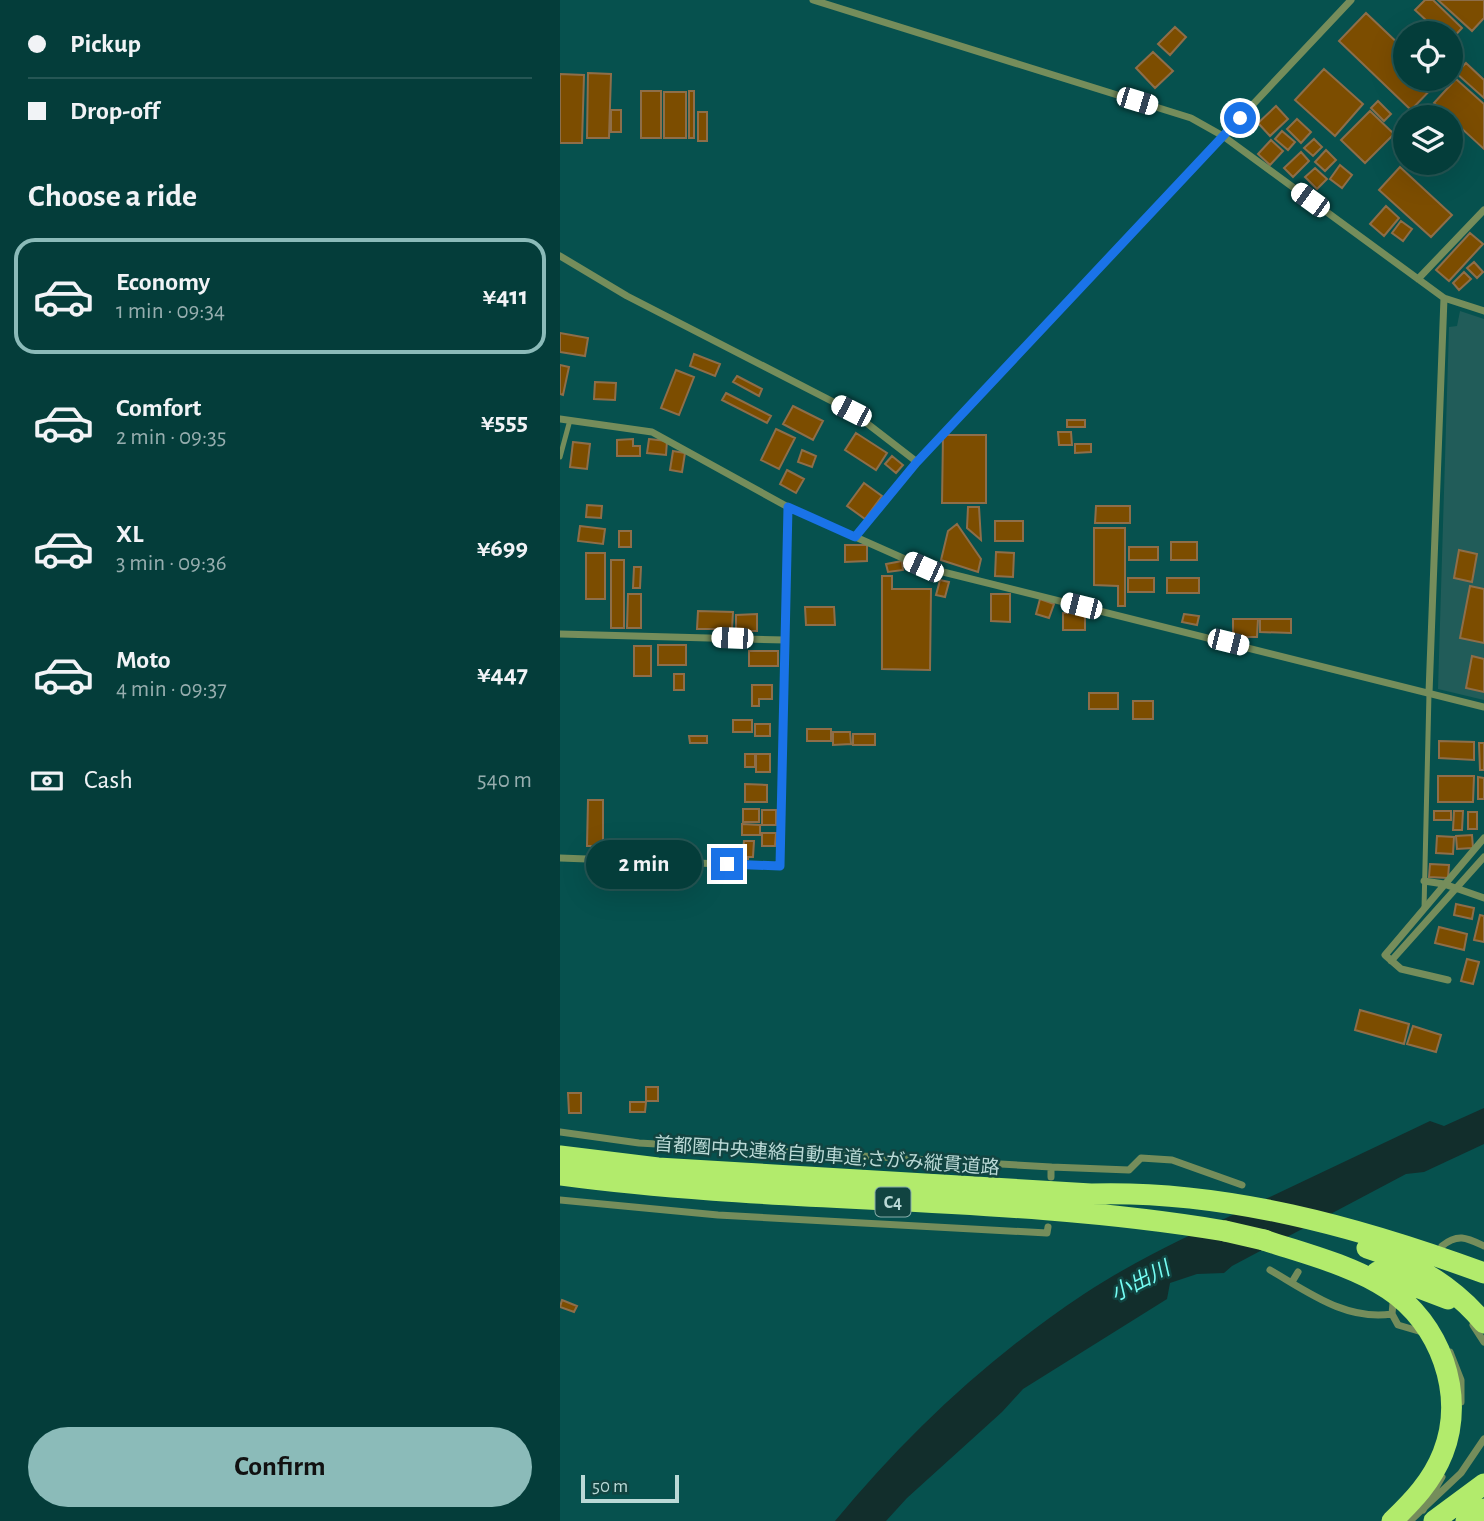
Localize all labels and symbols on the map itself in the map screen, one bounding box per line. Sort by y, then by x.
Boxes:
car [1114,85,1161,117]
route start [1224,102,1256,134]
car [1287,179,1334,221]
car [828,392,875,430]
car [900,549,947,585]
car [1059,591,1104,621]
car [711,627,754,649]
car [1206,627,1251,657]
callout: 2 min [587,840,702,888]
route end [711,848,743,880]
street label: 首都圏中央連絡自動車道;さがみ縦貫道路 [653,1133,1000,1178]
road number: C4 [876,1188,910,1217]
water label: 小出川 [1107,1256,1175,1305]
scale bar [581,1472,679,1504]

